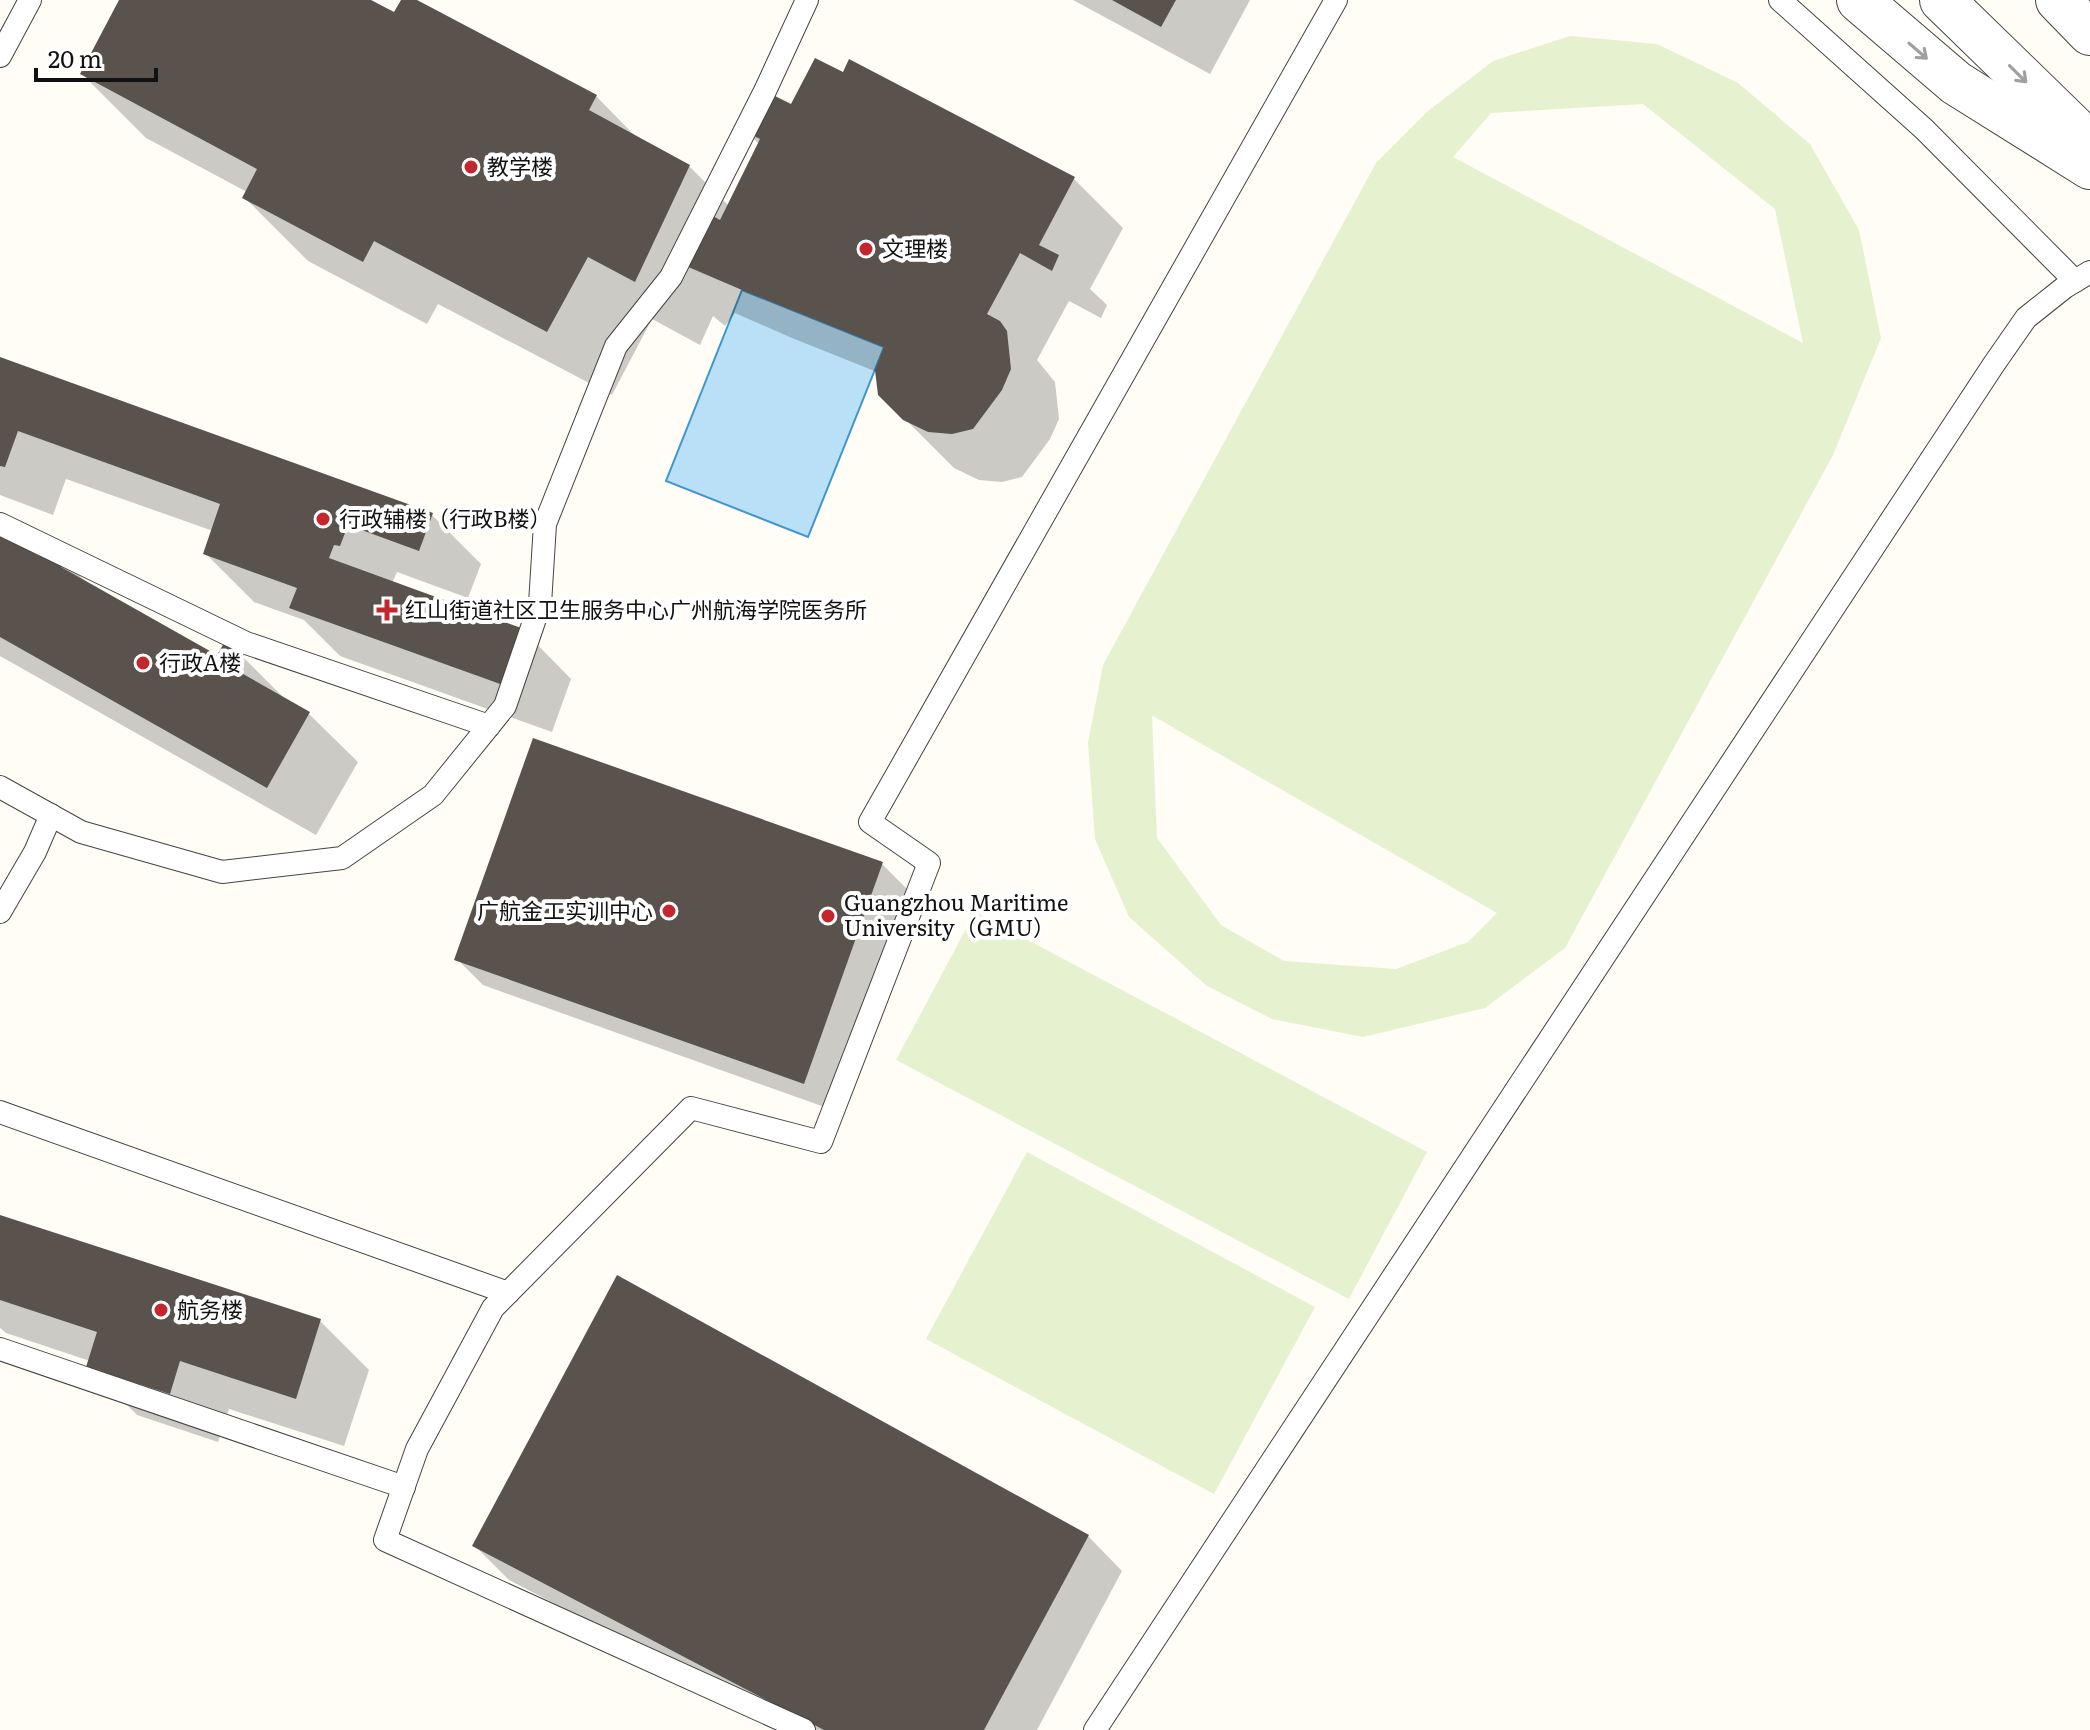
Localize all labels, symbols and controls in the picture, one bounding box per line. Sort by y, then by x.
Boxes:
scale bar [36,32,156,82]
text: 20 m [48,40,102,75]
one-way arrow [1907,42,1927,60]
one-way arrow [2008,64,2027,83]
place label: 教学楼 [487,149,553,182]
marker: 教学楼 [462,158,480,176]
place label: 文理楼 [882,231,948,264]
marker: 文理楼 [857,240,875,258]
place label: 行政辅楼（行政B楼） [339,501,552,534]
marker: 行政辅楼（行政B楼） [314,510,332,528]
place label: 红山街道社区卫生服务中心广州航海学院医务所 [405,592,867,625]
marker: 红山街道社区卫生服务中心广州航海学院医务所 [376,599,398,621]
place label: 行政A楼 [159,645,241,678]
marker: 行政A楼 [134,654,152,672]
place label: Guangzhou Maritime University（GMU） [844,885,1068,943]
place label: 广航金工实训中心 [477,893,653,926]
marker: 广航金工实训中心 [660,902,678,920]
marker: Guangzhou Maritime University（GMU） [819,907,837,925]
place label: 航务楼 [177,1292,243,1325]
marker: 航务楼 [152,1301,170,1319]

